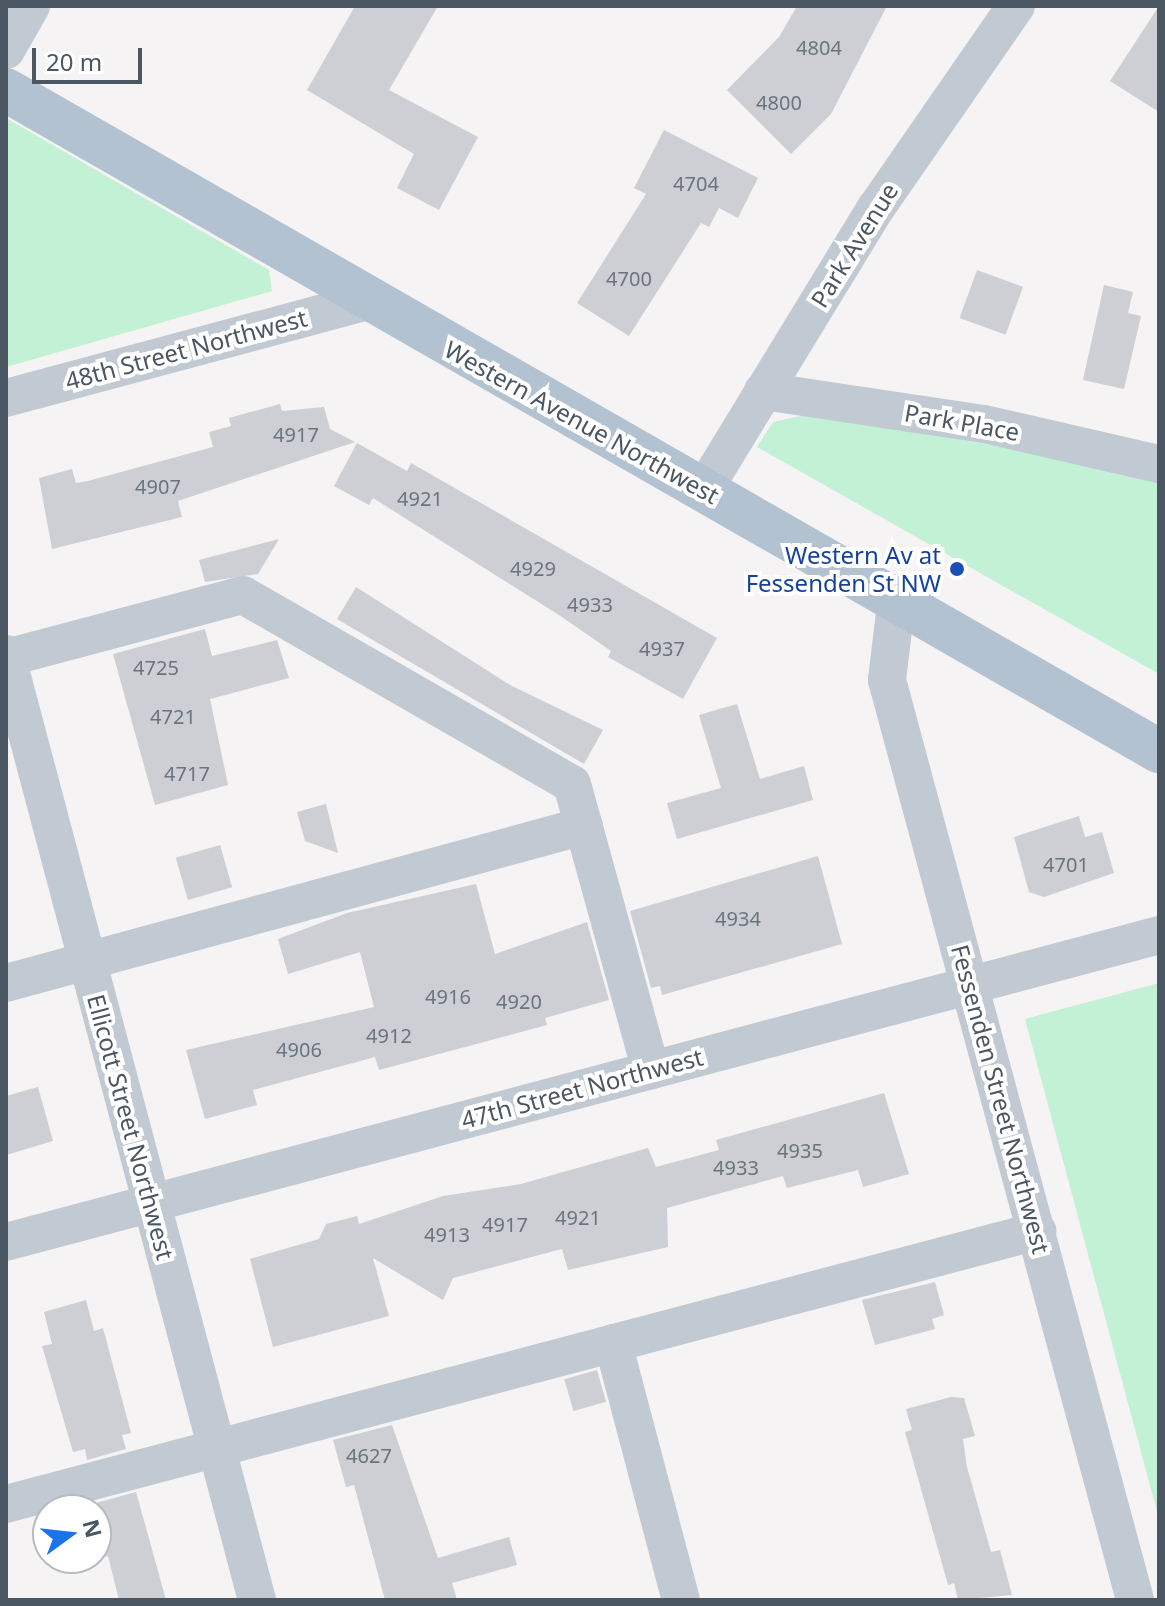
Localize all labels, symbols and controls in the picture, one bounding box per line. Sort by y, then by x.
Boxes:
scale bar [36,32,146,82]
house number: 4804 [796,35,842,59]
text: 20 m [46,45,102,78]
house number: 4800 [756,90,802,114]
house number: 4704 [673,171,719,195]
street label: Park Avenue [804,177,904,313]
house number: 4700 [606,266,652,290]
street label: 48th Street Northwest [62,303,310,395]
street label: Western Avenue Northwest [440,334,724,510]
street label: Park Place [902,398,1022,446]
house number: 4917 [273,422,319,446]
house number: 4907 [135,474,181,498]
house number: 4921 [397,486,443,510]
place label: Western Av at Fessenden St NW [746,541,941,597]
house number: 4929 [510,556,556,580]
marker: Western Av at Fessenden St NW [948,560,966,578]
house number: 4933 [567,592,613,616]
house number: 4937 [639,636,685,660]
house number: 4725 [133,655,179,679]
house number: 4721 [150,704,196,728]
house number: 4717 [164,761,210,785]
house number: 4701 [1043,852,1089,876]
house number: 4934 [715,906,761,930]
street label: Fessenden Street Northwest [946,941,1056,1257]
house number: 4916 [425,984,471,1008]
house number: 4920 [496,989,542,1013]
street label: Ellicott Street Northwest [82,991,180,1263]
house number: 4912 [366,1023,412,1047]
house number: 4906 [276,1037,322,1061]
street label: 47th Street Northwest [458,1042,706,1134]
house number: 4935 [777,1138,823,1162]
house number: 4933 [713,1155,759,1179]
house number: 4921 [555,1205,601,1229]
house number: 4917 [482,1212,528,1236]
house number: 4913 [424,1222,470,1246]
house number: 4627 [346,1443,392,1467]
north arrow [32,1494,112,1574]
text: N [76,1516,110,1541]

